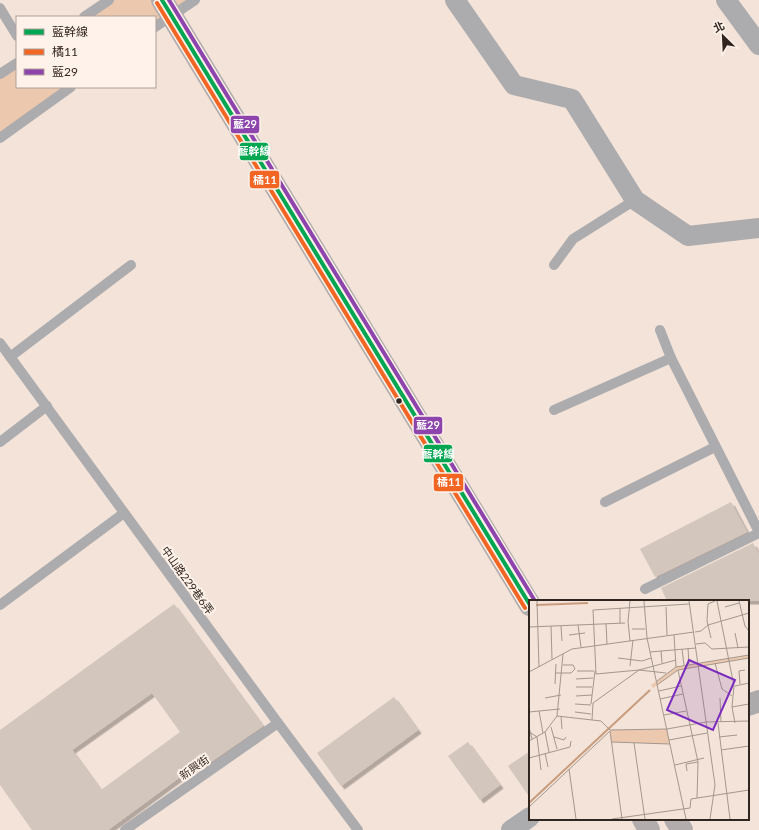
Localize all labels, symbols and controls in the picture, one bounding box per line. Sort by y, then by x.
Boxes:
legend [16,16,156,88]
north arrow [703,16,743,56]
text: 北 [711,18,726,35]
text: 藍幹線 [52,24,88,39]
text: 橘11 [52,44,78,59]
text: 藍29 [52,64,78,79]
line badge: 藍29 [230,115,260,134]
text: 藍29 [233,117,257,130]
line badge: 藍幹線 [239,142,269,161]
text: 藍幹線 [238,144,271,157]
line badge: 橘11 [249,170,280,189]
text: 橘11 [253,173,277,186]
unlabelled marker [394,396,404,406]
line badge: 藍29 [413,416,443,435]
text: 藍29 [416,418,440,431]
line badge: 藍幹線 [423,444,453,463]
text: 藍幹線 [422,447,455,460]
line badge: 橘11 [433,473,464,492]
text: 橘11 [437,475,461,488]
street label: 中山路229巷6弄 [159,544,217,616]
inset map [529,600,749,820]
street label: 新興街 [177,752,211,782]

